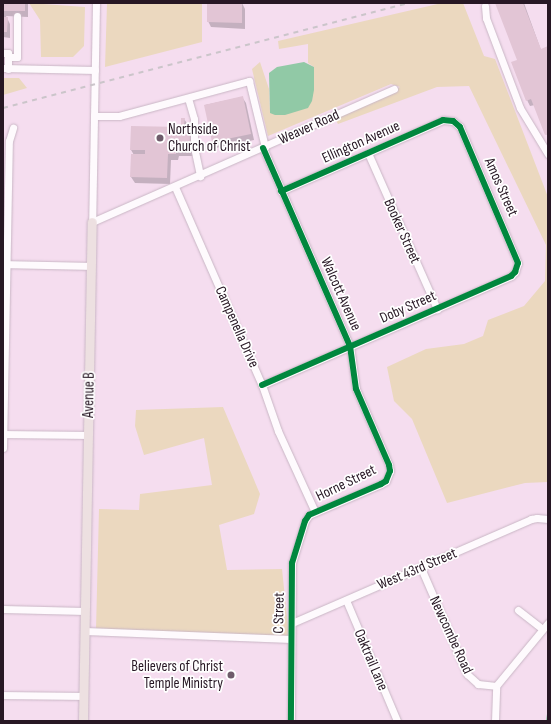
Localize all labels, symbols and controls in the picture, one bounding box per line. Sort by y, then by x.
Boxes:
street label: Weaver Road [276,106,342,148]
street label: Ellington Avenue [319,117,403,167]
place label: Northside Church of Christ [168,120,250,155]
marker: Northside Church of Christ [155,133,165,143]
street label: Amos Street [480,155,522,219]
street label: Booker Street [380,196,424,266]
street label: Walcott Avenue [317,255,365,333]
street label: Campenella Drive [211,284,263,370]
street label: Doby Street [377,287,439,327]
street label: Avenue B [80,372,98,418]
street label: Horne Street [313,461,379,505]
street label: West 43rd Street [374,544,460,594]
street label: C Street [270,592,288,634]
street label: Newcombe Road [425,593,477,677]
street label: Oaktrail Lane [350,627,392,693]
place label: Believers of Christ Temple Ministry [131,657,223,692]
marker: Believers of Christ Temple Ministry [226,670,236,680]

